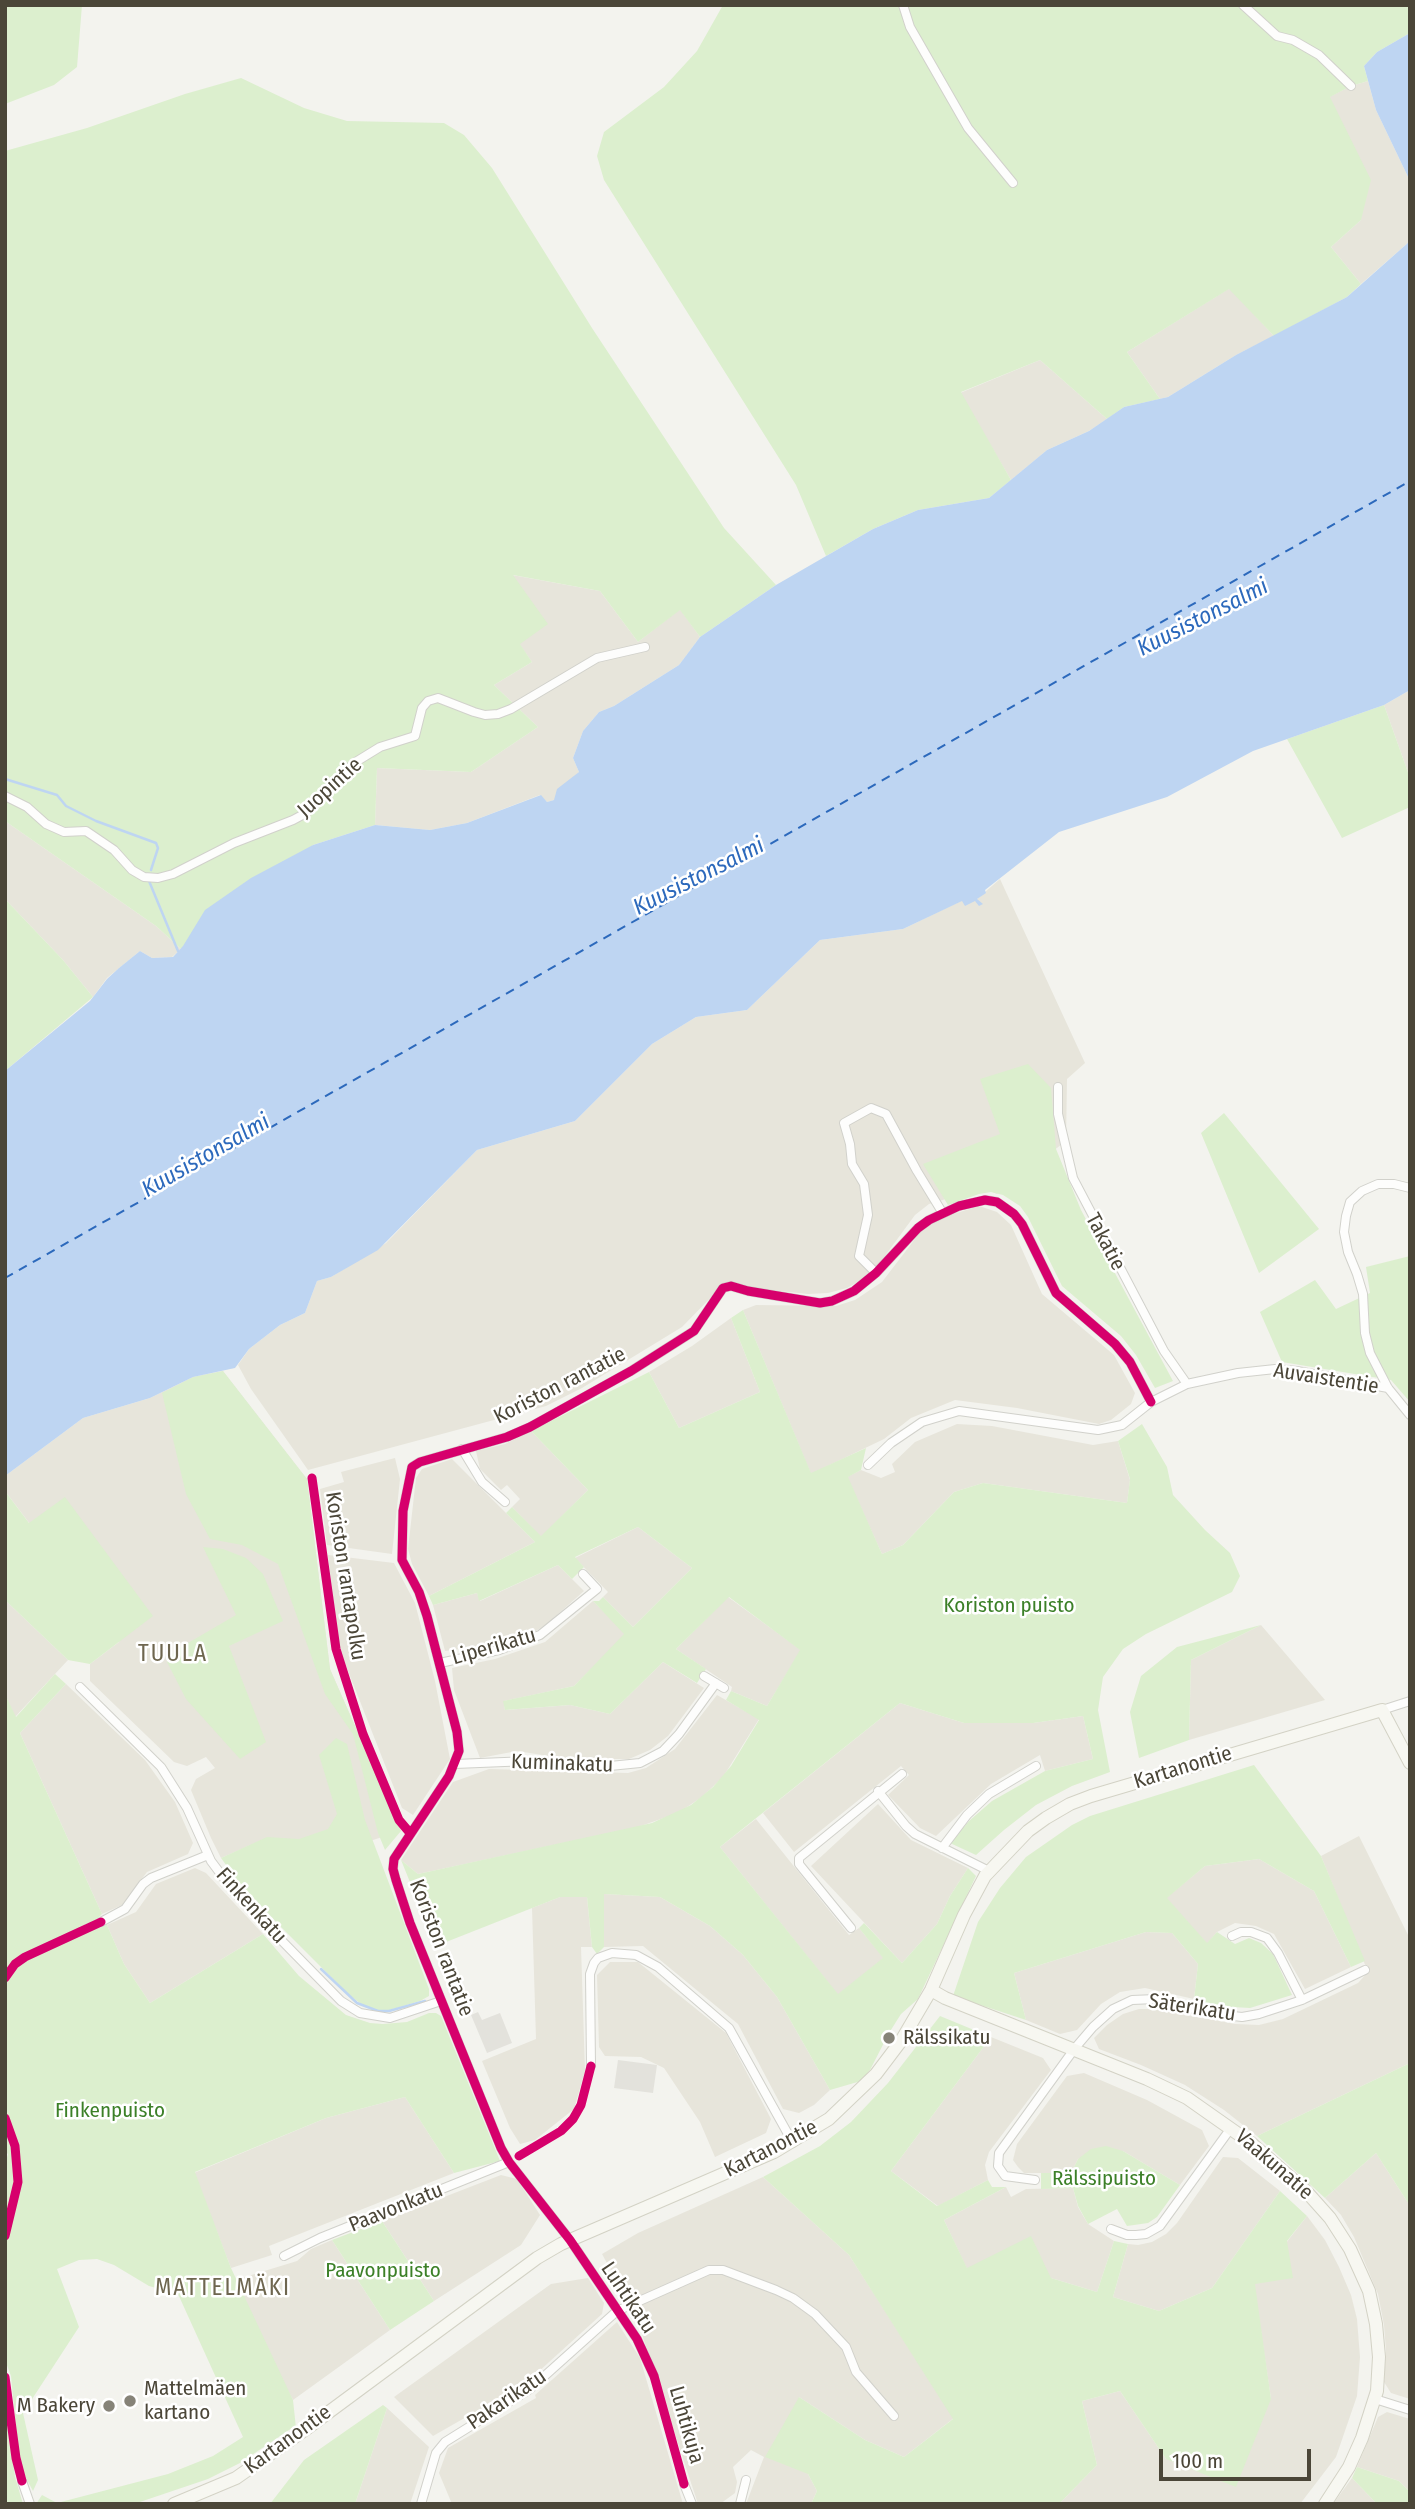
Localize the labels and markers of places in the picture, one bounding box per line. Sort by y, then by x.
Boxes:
place label: Rälssikatu [903,2025,990,2051]
marker: Rälssikatu [881,2030,897,2046]
place label: Mattelmäen kartano [144,2376,246,2426]
place label: M Bakery [17,2393,95,2419]
marker: Mattelmäen kartano [122,2393,138,2409]
marker: M Bakery [101,2398,117,2414]

